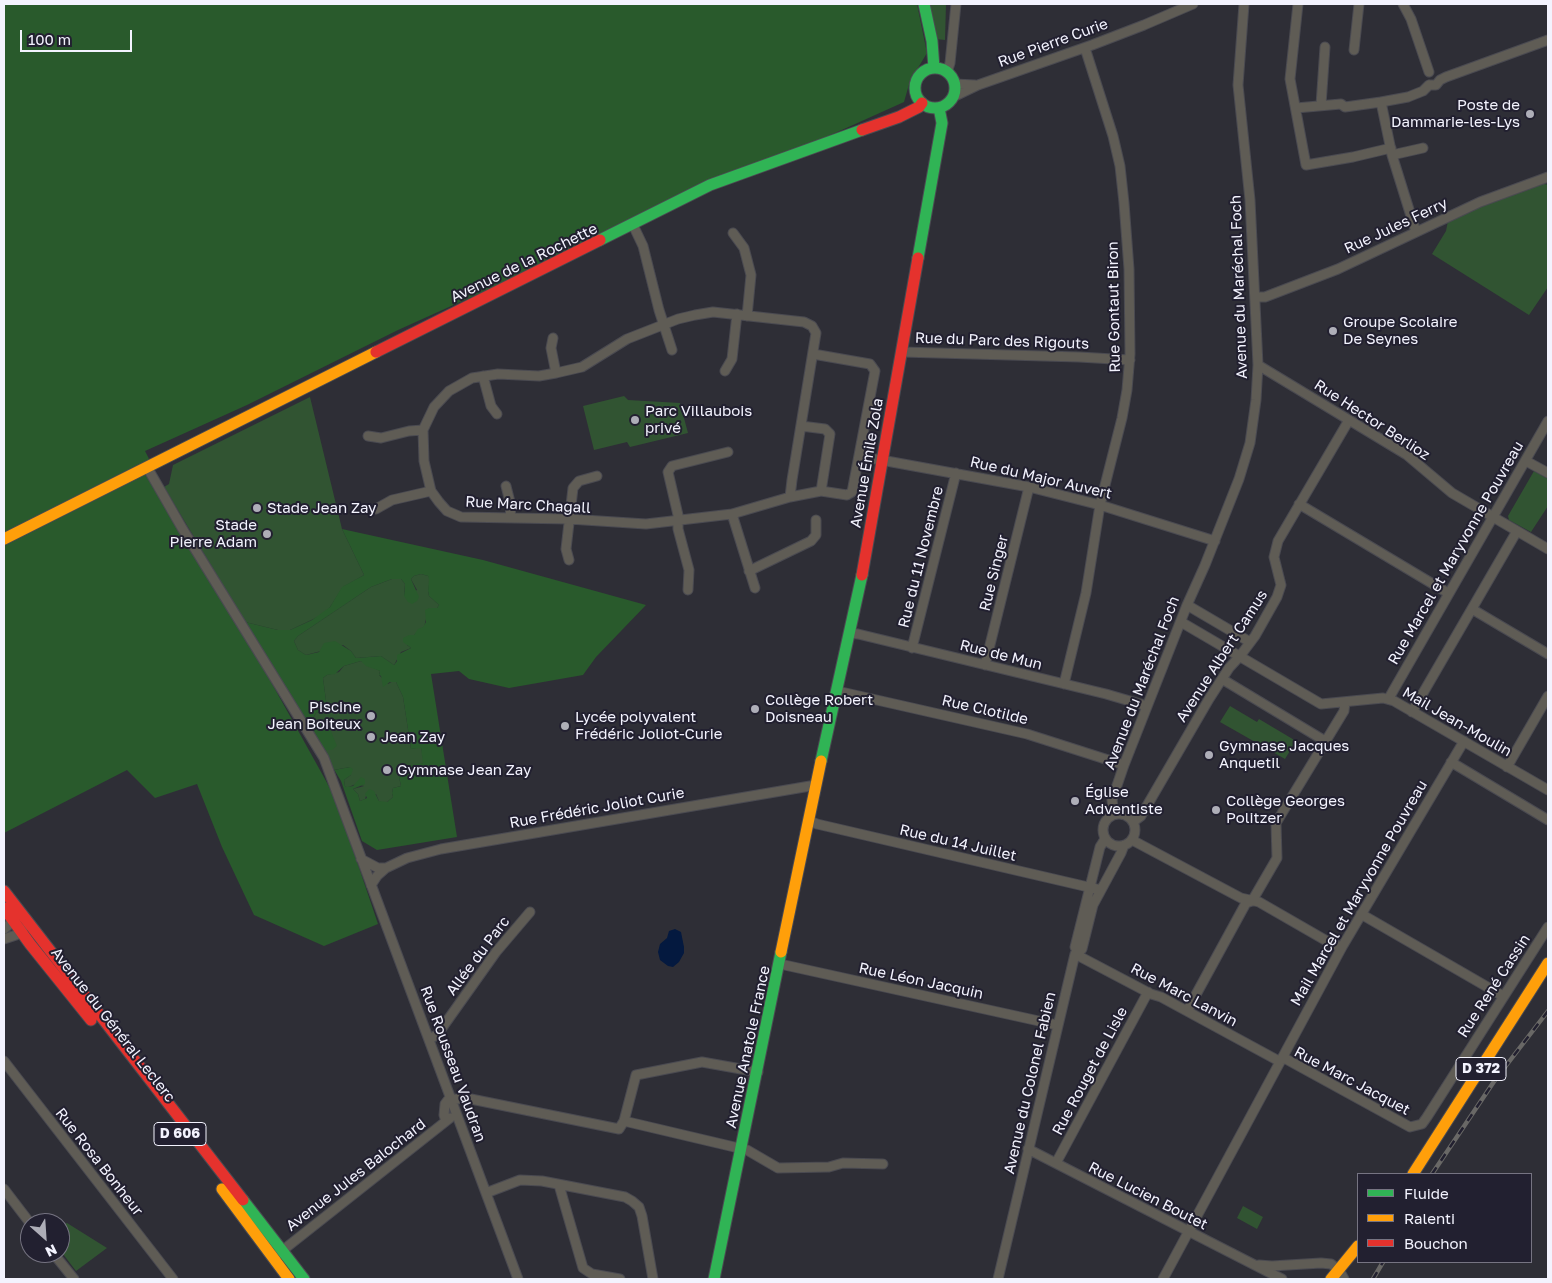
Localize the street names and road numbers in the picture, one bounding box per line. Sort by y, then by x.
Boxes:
street label: Rue Pierre Curie [996,15,1110,71]
street label: Rue Jules Ferry [1341,194,1451,258]
street label: Avenue du Maréchal Foch [1227,195,1251,379]
street label: Avenue de la Rochette [448,220,600,306]
street label: Rue Gontaut Biron [1104,241,1124,373]
street label: Rue du Parc des Rigouts [915,329,1089,353]
street label: Rue Hector Berlioz [1311,376,1433,464]
street label: Avenue Émile Zola [847,397,887,529]
street label: Rue Marcel et Maryvonne Pouvreau [1384,438,1528,668]
street label: Rue du Major Auvert [968,453,1114,503]
street label: Rue du 11 Novembre [895,484,947,630]
street label: Rue Marc Chagall [465,493,591,517]
street label: Rue Singer [976,533,1012,613]
street label: Avenue Albert Camus [1173,586,1271,726]
street label: Avenue du Maréchal Foch [1101,594,1183,772]
street label: Rue de Mun [958,636,1044,674]
street label: Mail Jean-Moulin [1399,683,1515,761]
street label: Rue Clotilde [940,691,1030,729]
street label: Mail Marcel et Maryvonne Pouvreau [1287,777,1431,1009]
street label: Rue Frédéric Joliot Curie [508,784,686,832]
street label: Rue du 14 Juillet [898,821,1018,865]
street label: Allée du Parc [442,913,514,999]
street label: Rue René Cassin [1454,931,1534,1041]
street label: Avenue du Général Leclerc [47,944,179,1106]
street label: Rue Léon Jacquin [857,959,985,1003]
street label: Rue Marc Lanvin [1128,959,1240,1031]
street label: Avenue Anatole France [722,964,774,1130]
street label: Rue Rousseau Vaudran [416,984,490,1144]
street label: Avenue du Colonel Fabien [1000,990,1060,1176]
street label: Rue Rouget de Lisle [1049,1004,1131,1138]
street label: Rue Marc Jacquet [1291,1043,1413,1119]
road number: D 372 [1456,1058,1506,1080]
street label: Rue Rosa Bonheur [51,1105,147,1219]
street label: Avenue Jules Balochard [283,1115,429,1235]
road number: D 606 [154,1122,206,1146]
street label: Rue Lucien Boutet [1085,1158,1211,1234]

